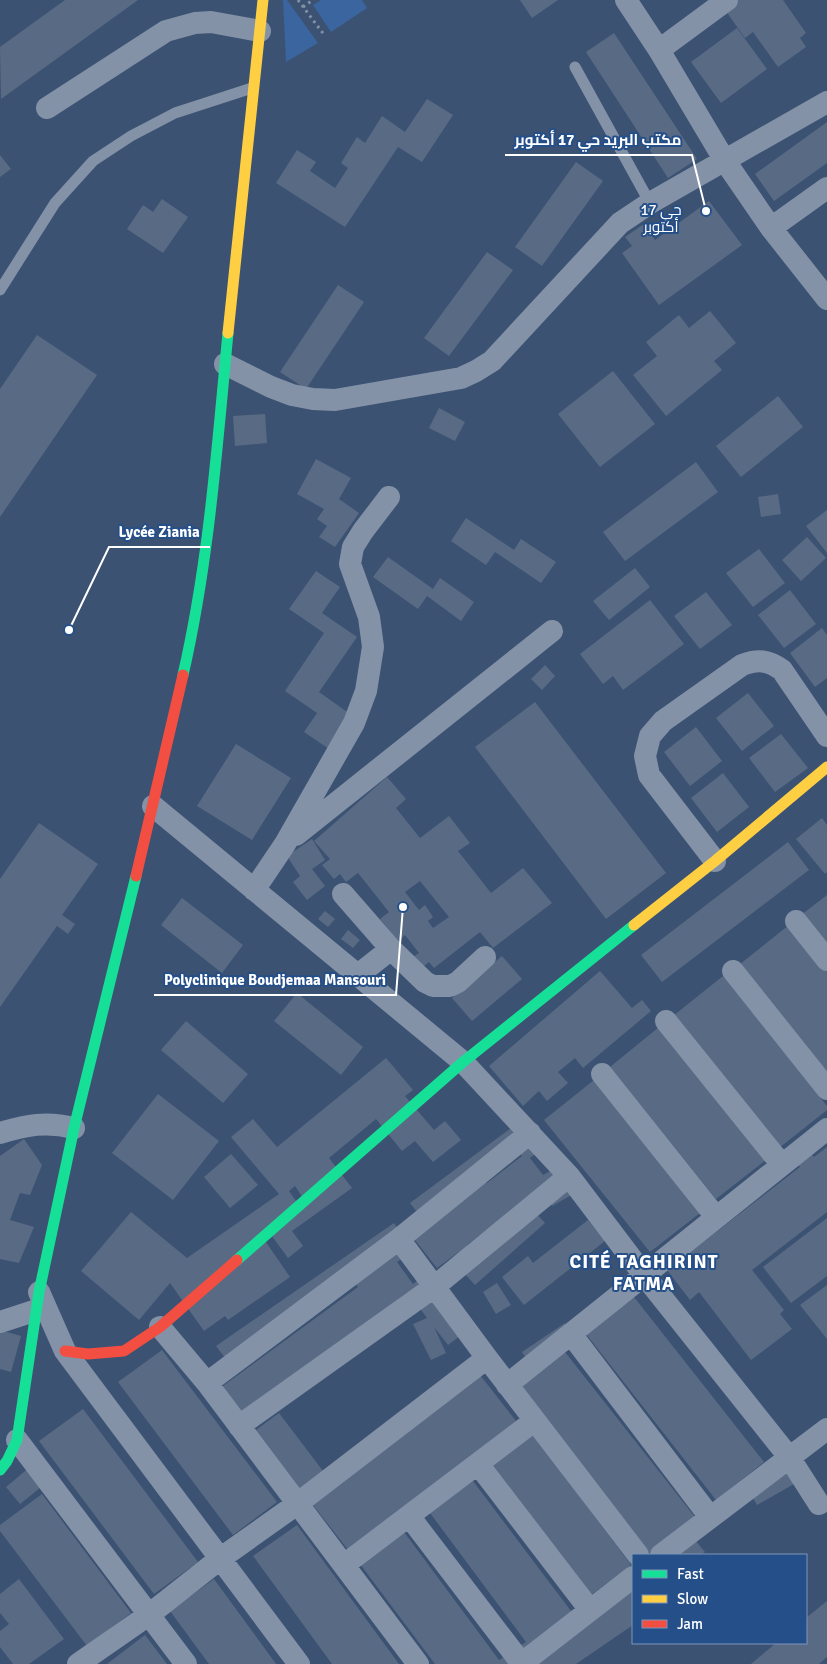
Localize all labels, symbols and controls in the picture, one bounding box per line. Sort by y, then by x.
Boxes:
callout: مكتب البريد حي 17 أكتوبر [505,125,692,155]
text: مكتب البريد حي 17 أكتوبر [514,130,681,152]
district label: حي 17 أكتوبر [640,201,682,236]
callout: Lycée Ziania [109,517,210,547]
text: Lycée Ziania [118,523,200,541]
callout: Polyclinique Boudjemaa Mansouri [154,965,396,995]
text: Polyclinique Boudjemaa Mansouri [164,971,386,989]
district label: CITÉ TAGHIRINT FATMA [570,1250,718,1296]
legend [632,1554,807,1644]
text: Fast [677,1565,704,1583]
text: Slow [677,1590,708,1608]
text: Jam [677,1615,703,1633]

